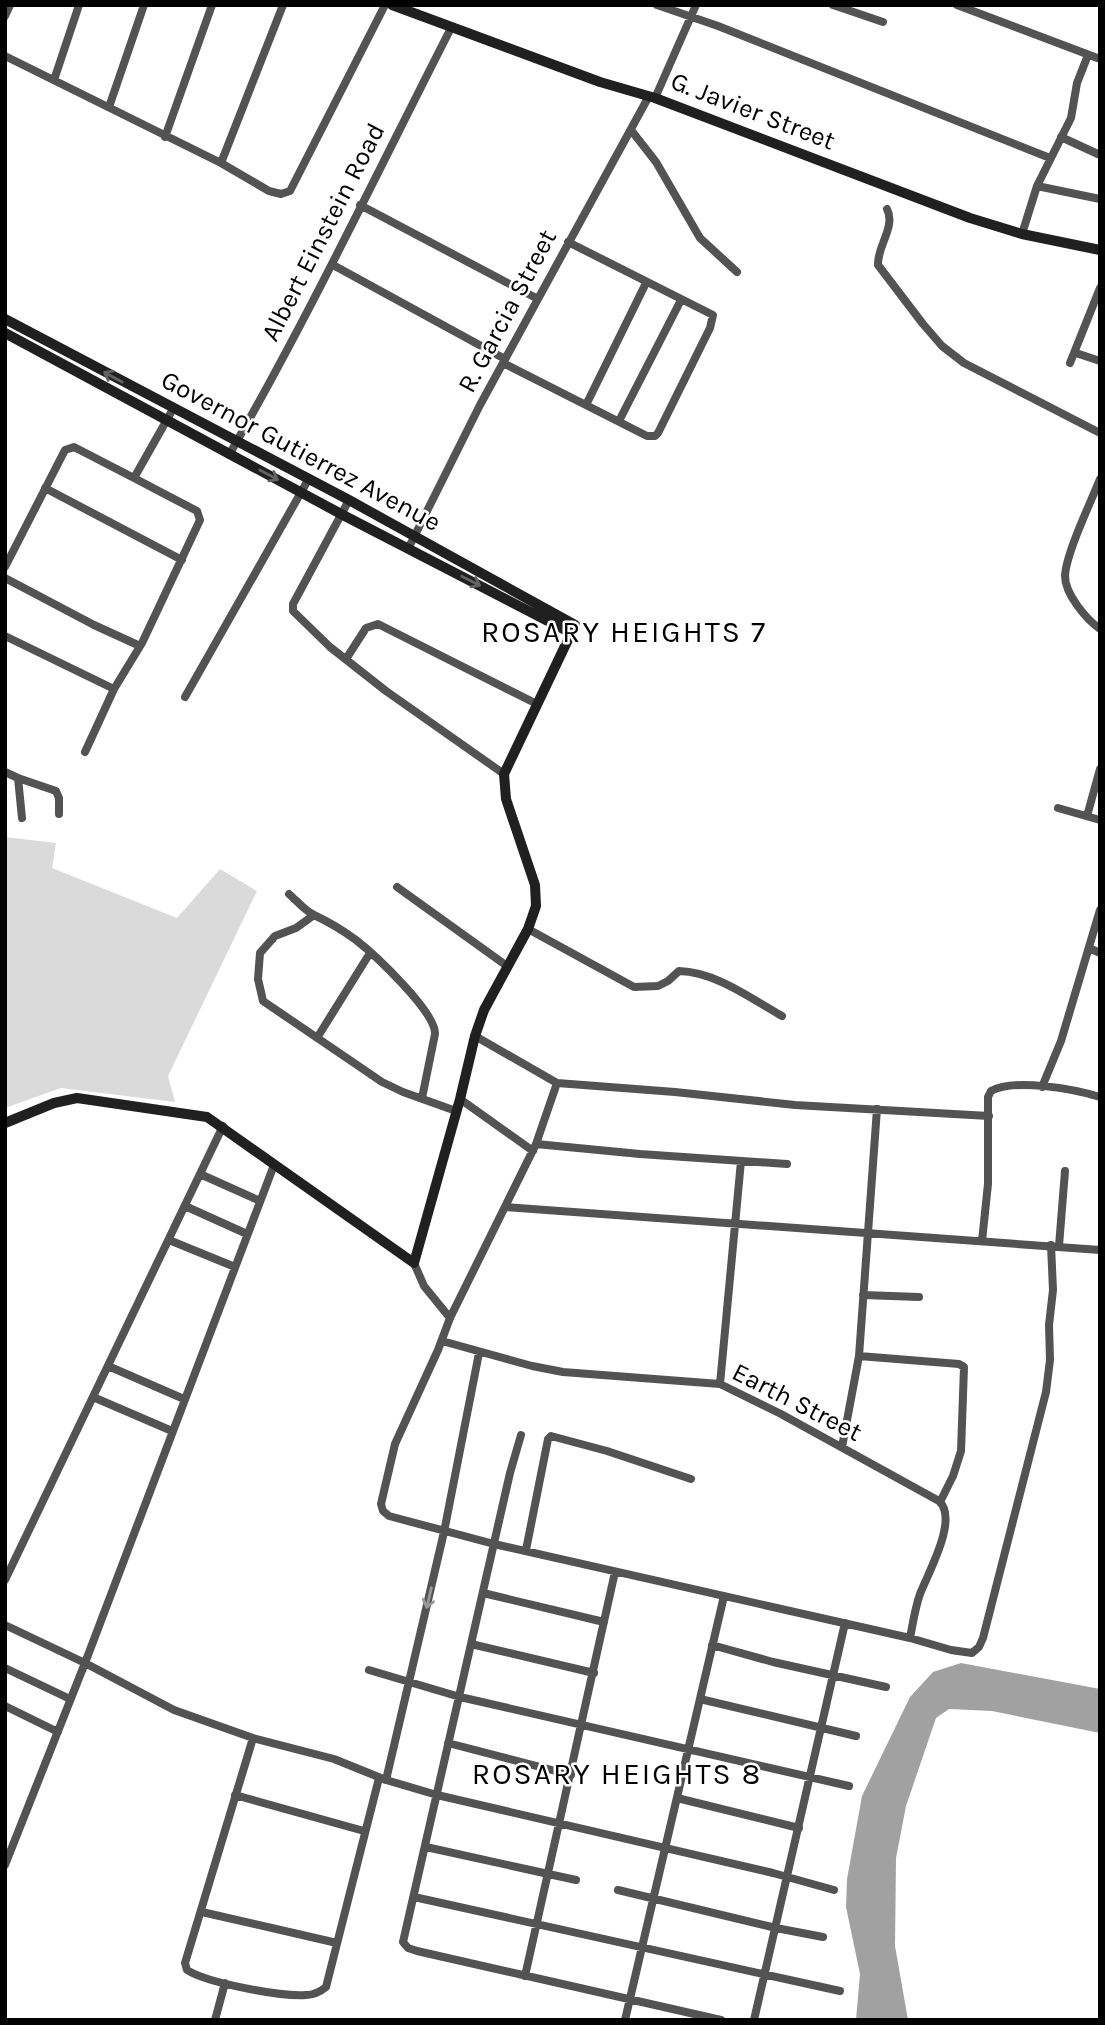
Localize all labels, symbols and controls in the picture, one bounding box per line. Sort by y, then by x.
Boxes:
street label: G. Javier Street [666,65,840,157]
street label: Albert Einstein Road [255,118,391,346]
street label: R. Garcia Street [451,224,563,398]
street label: Governor Gutierrez Avenue [156,364,446,538]
one-way arrow [103,370,123,384]
one-way arrow [259,469,279,483]
one-way arrow [460,575,481,589]
district label: ROSARY HEIGHTS 7 [481,614,767,650]
street label: Earth Street [727,1356,867,1448]
one-way arrow [421,1586,435,1609]
district label: ROSARY HEIGHTS 8 [472,1756,762,1792]

